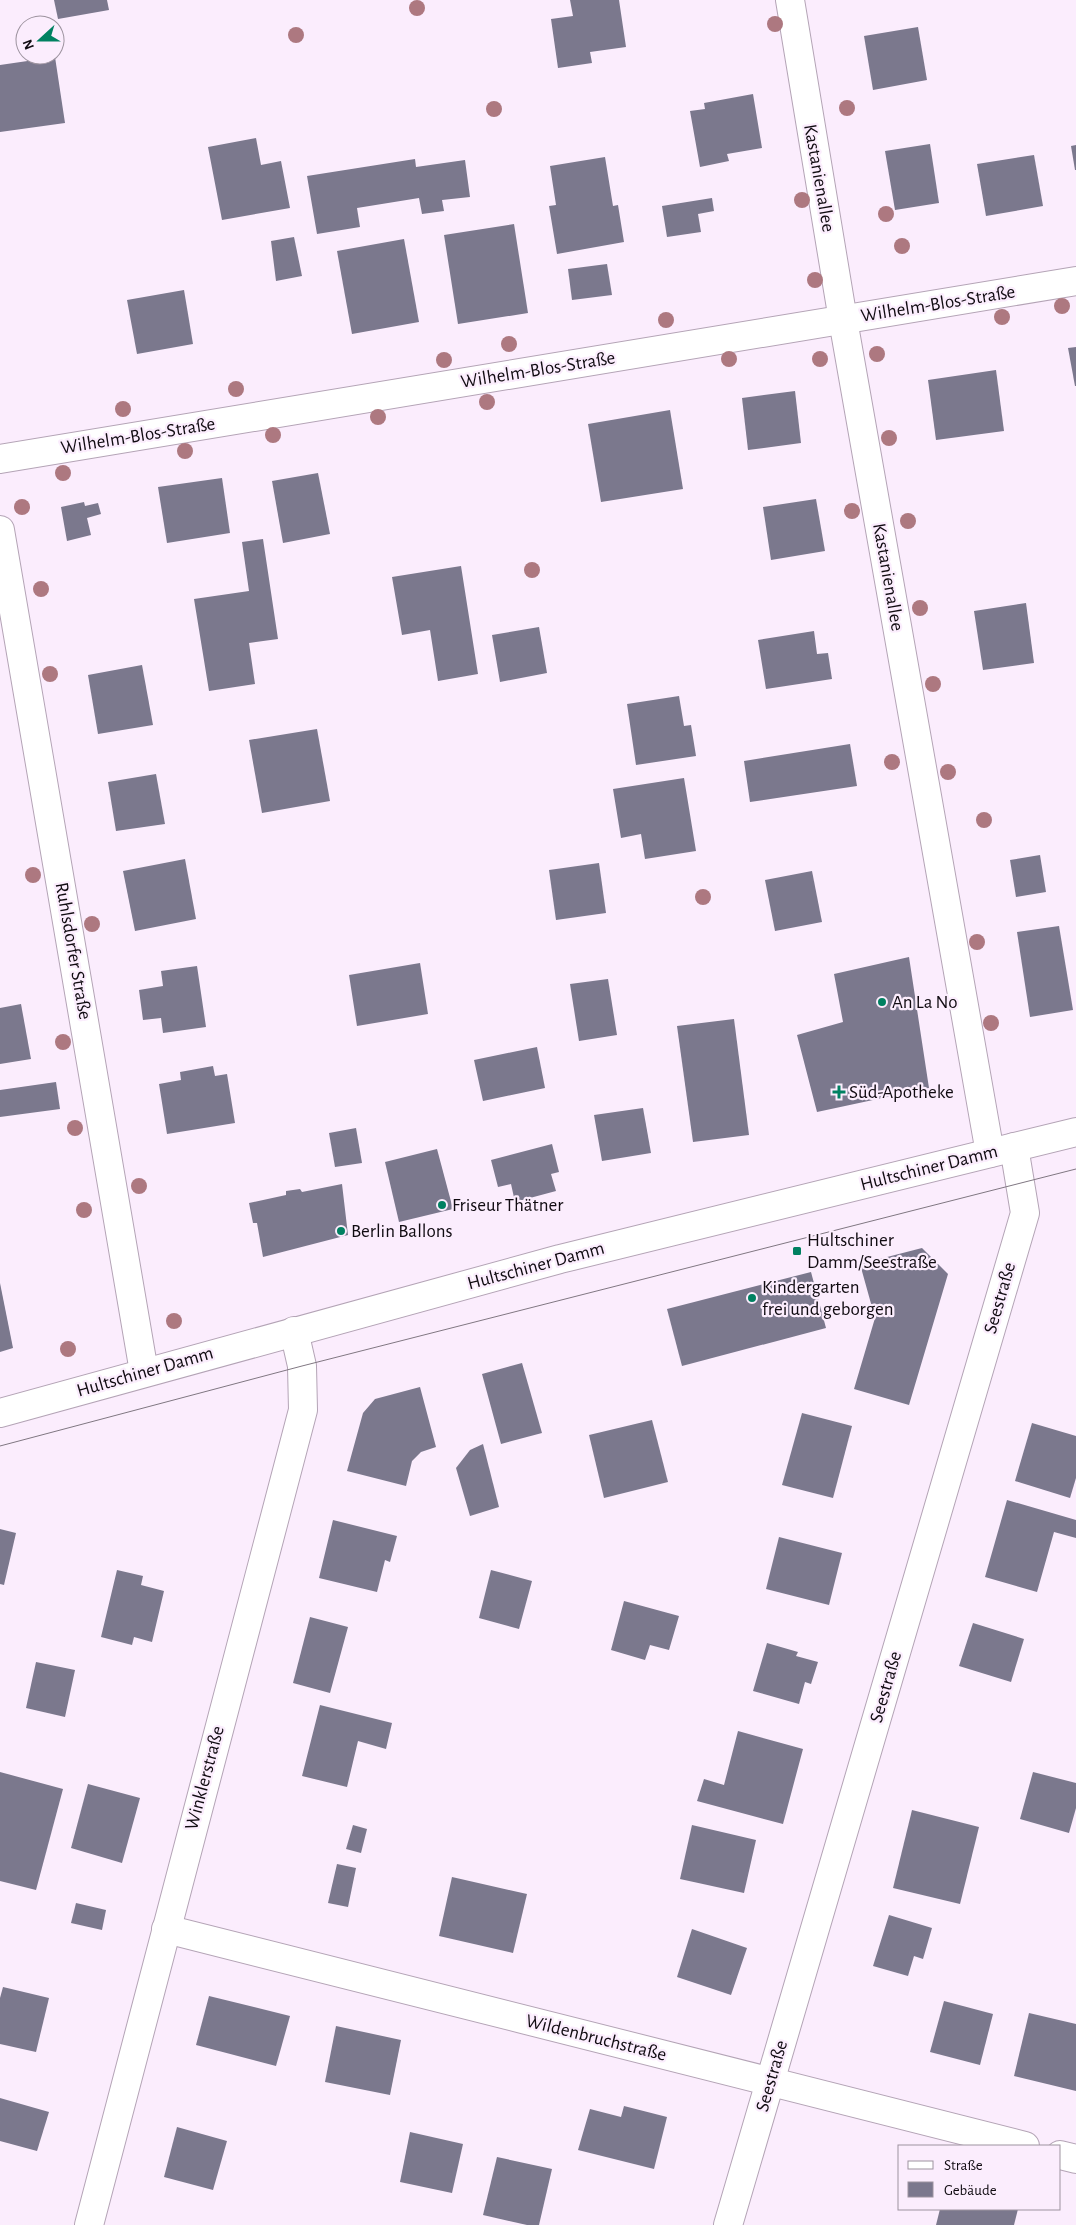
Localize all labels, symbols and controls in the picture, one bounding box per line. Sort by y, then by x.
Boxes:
north arrow [15,15,65,65]
text: N [21,37,37,51]
street label: Kastanienallee [800,123,838,233]
street label: Wilhelm-Blos-Straße [859,282,1017,326]
street label: Wilhelm-Blos-Straße [459,348,617,392]
street label: Wilhelm-Blos-Straße [59,414,217,458]
street label: Kastanienallee [869,522,907,632]
street label: Ruhlsdorfer Straße [52,881,94,1021]
place label: An La No [892,993,957,1012]
marker: An La No [876,996,888,1008]
place label: Süd-Apotheke [849,1083,954,1102]
marker: Süd-Apotheke [833,1086,845,1098]
street label: Hultschiner Damm [858,1142,1000,1194]
place label: Friseur Thätner [452,1196,563,1215]
marker: Friseur Thätner [436,1199,448,1211]
place label: Berlin Ballons [351,1222,453,1241]
marker: Berlin Ballons [335,1225,347,1237]
place label: Hultschiner Damm/Seestraße [807,1231,937,1272]
street label: Hultschiner Damm [465,1239,607,1293]
marker: Hultschiner Damm/Seestraße [791,1245,803,1257]
street label: Seestraße [981,1260,1019,1336]
place label: Kindergarten frei und geborgen [762,1278,894,1319]
marker: Kindergarten frei und geborgen [746,1292,758,1304]
street label: Hultschiner Damm [75,1343,215,1401]
street label: Seestraße [867,1649,905,1725]
street label: Winklerstraße [182,1724,228,1832]
street label: Wildenbruchstraße [524,2011,668,2065]
street label: Seestraße [753,2038,791,2114]
legend [898,2145,1061,2210]
text: Straße [944,2158,983,2173]
text: Gebäude [944,2183,997,2198]

